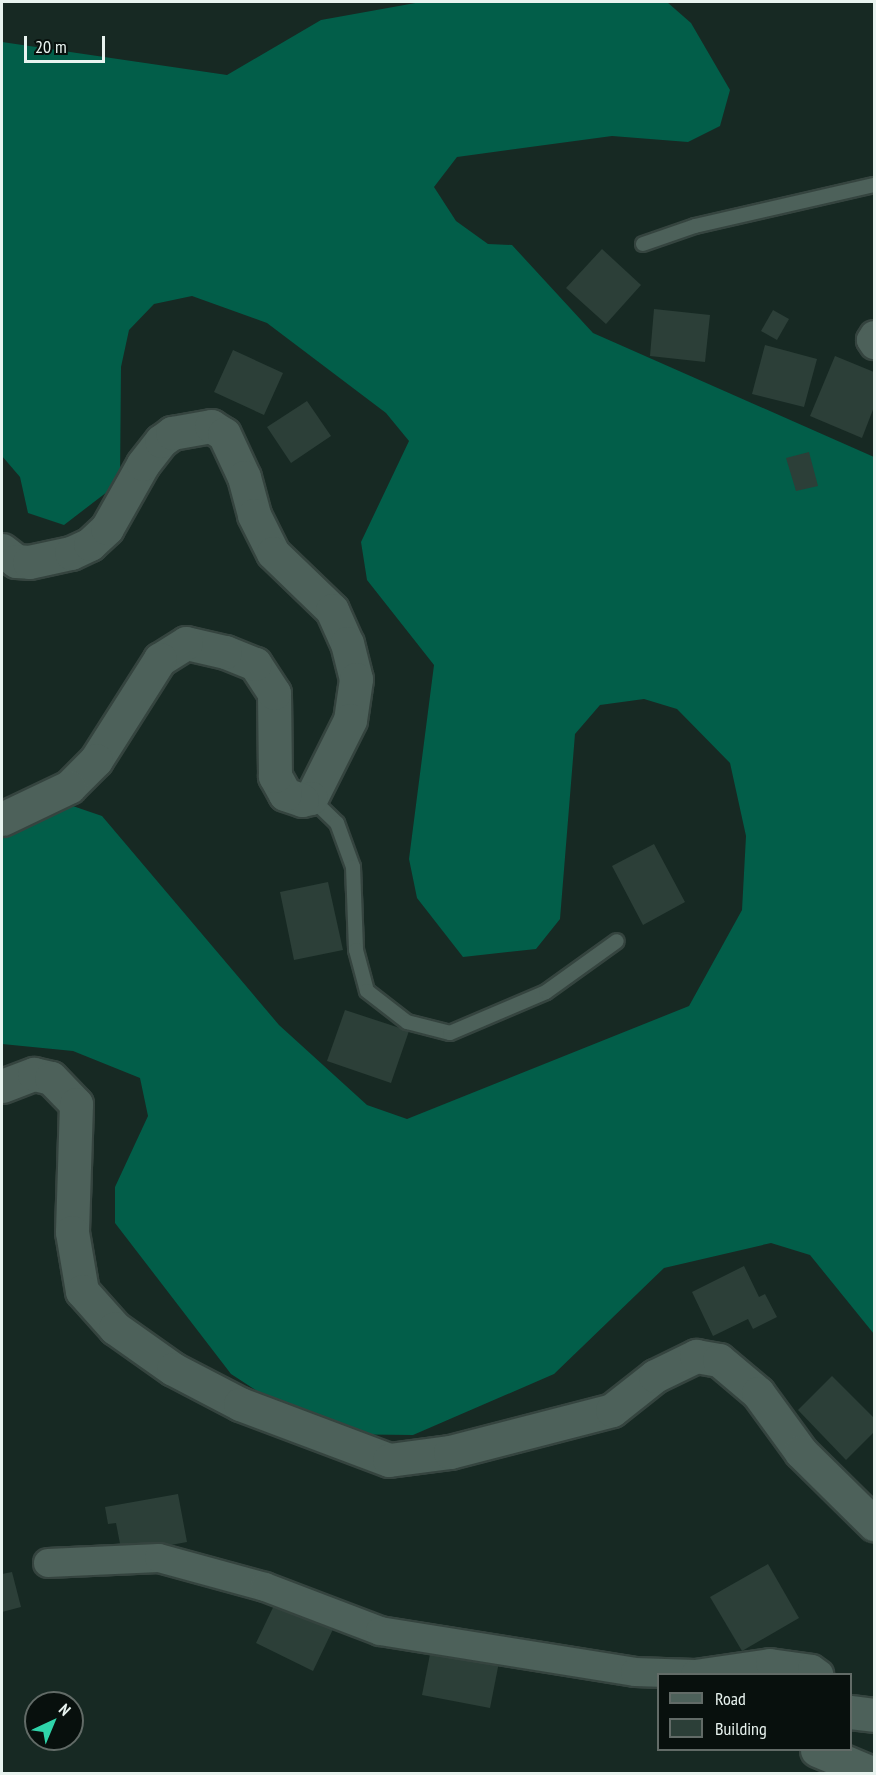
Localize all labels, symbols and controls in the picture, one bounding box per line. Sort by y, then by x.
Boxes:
scale bar [27,24,108,62]
text: 20 m [35,35,67,58]
legend [657,1673,852,1751]
text: Road [715,1687,746,1710]
north arrow [24,1691,84,1751]
text: N [55,1699,75,1720]
text: Building [715,1717,767,1740]

